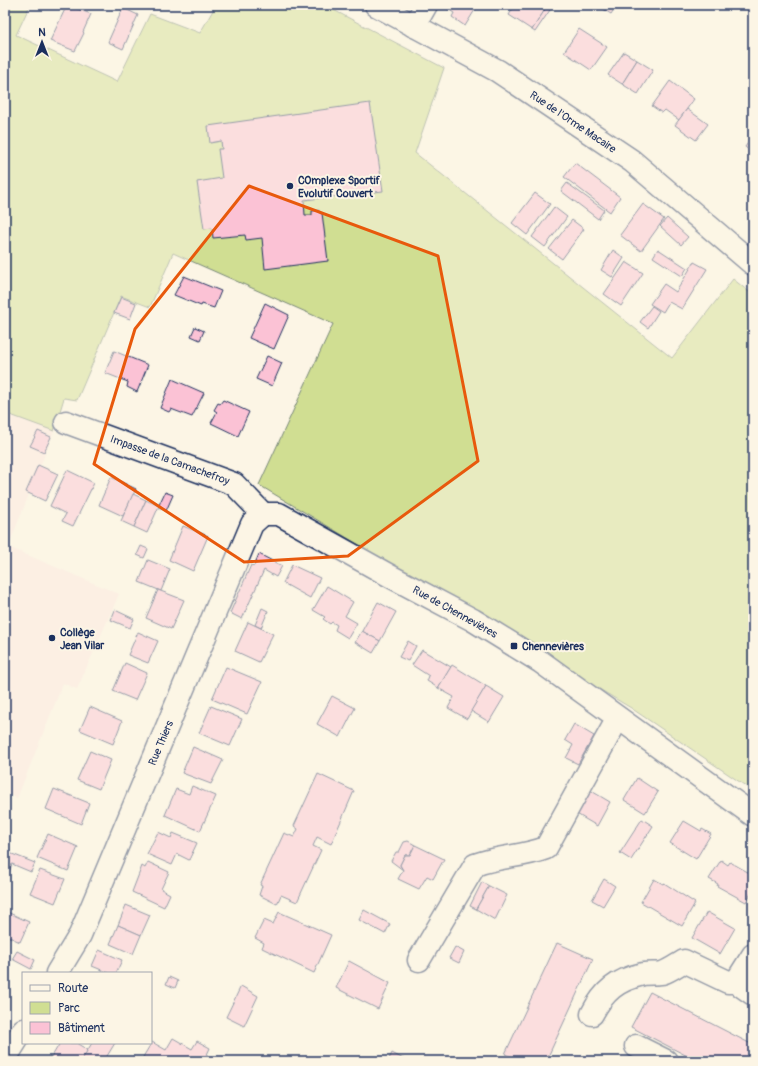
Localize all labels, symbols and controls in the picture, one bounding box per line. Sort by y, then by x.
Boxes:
north arrow [22,22,62,62]
text: N [38,26,46,39]
street label: Rue de l'Orme Macaire [527,88,619,156]
place label: COmplexe Sportif Evolutif Couvert [298,174,380,200]
marker: COmplexe Sportif Evolutif Couvert [285,181,295,191]
street label: Impasse de la Camachefroy [109,432,232,488]
street label: Rue de Chennevières [410,583,500,641]
place label: Collège Jean Vilar [60,626,105,652]
marker: Collège Jean Vilar [47,633,57,643]
place label: Chennevières [522,640,584,653]
marker: Chennevières [509,641,519,651]
street label: Rue Thiers [146,719,176,767]
legend [22,972,152,1044]
text: Route [58,981,88,996]
text: Parc [58,1001,80,1016]
text: Bâtiment [58,1021,105,1036]

